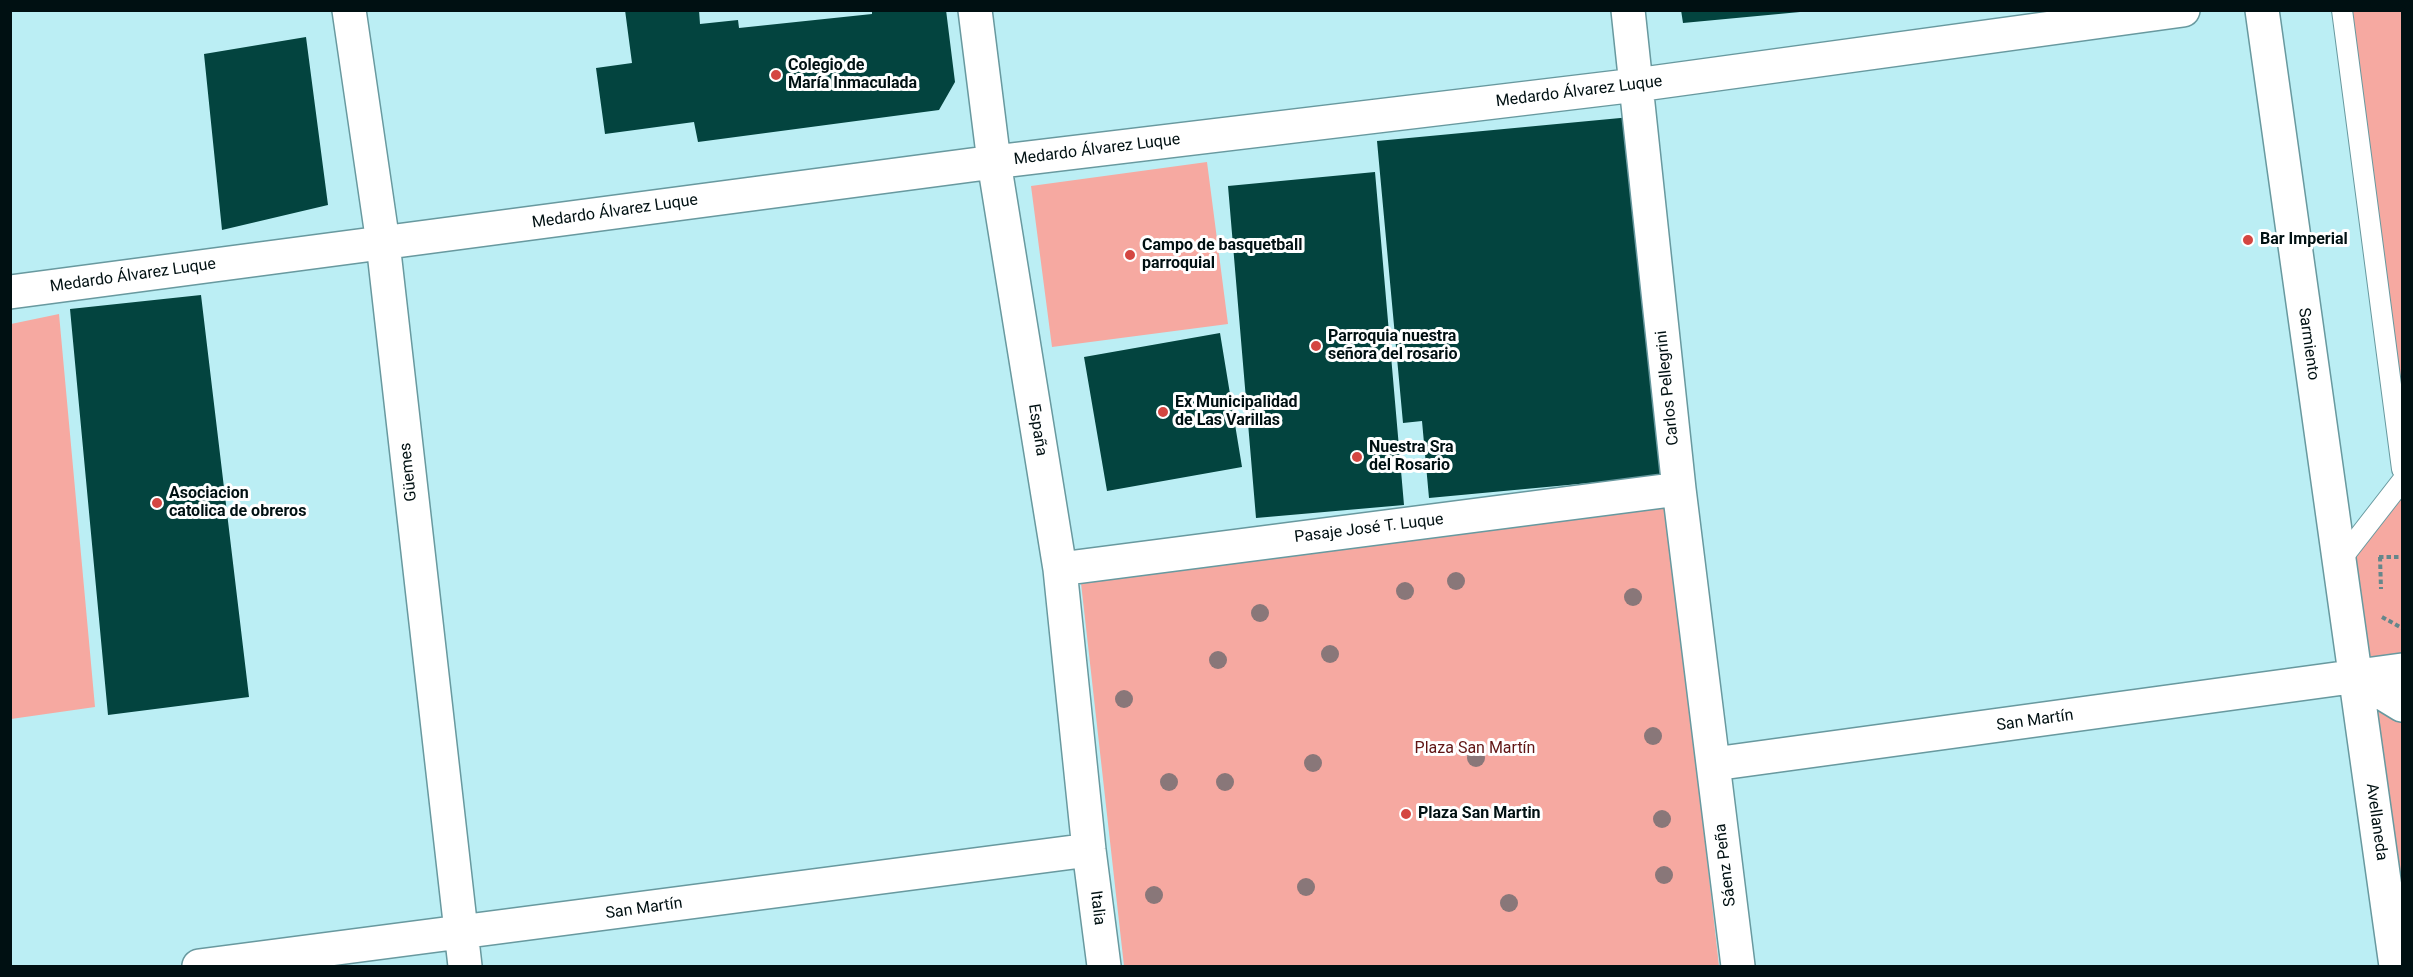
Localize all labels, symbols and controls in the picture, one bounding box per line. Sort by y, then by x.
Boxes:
place label: Colegio de María Inmaculada [788,56,917,94]
marker: Colegio de María Inmaculada [769,68,783,82]
street label: Medardo Álvarez Luque [1495,72,1663,112]
street label: Medardo Álvarez Luque [1013,130,1181,170]
street label: Medardo Álvarez Luque [531,191,699,233]
place label: Bar Imperial [2260,230,2348,250]
marker: Bar Imperial [2241,233,2255,247]
place label: Campo de basquetball parroquial [1142,236,1302,274]
marker: Campo de basquetball parroquial [1123,248,1137,262]
street label: Medardo Álvarez Luque [49,255,217,297]
street label: Sarmiento [2293,306,2323,382]
place label: Parroquia nuestra señora del rosario [1328,327,1457,365]
street label: Carlos Pellegrini [1652,330,1684,446]
marker: Parroquia nuestra señora del rosario [1309,339,1323,353]
place label: Ex Municipalidad de Las Varillas [1175,393,1297,431]
street label: España [1023,403,1051,457]
marker: Ex Municipalidad de Las Varillas [1156,405,1170,419]
place label: Nuestra Sra del Rosario [1369,438,1454,476]
street label: Güemes [396,442,422,502]
marker: Nuestra Sra del Rosario [1350,450,1364,464]
place label: Asociacion catolica de obreros [169,484,306,522]
marker: Asociacion catolica de obreros [150,496,164,510]
street label: Pasaje José T. Luque [1293,510,1445,548]
street label: San Martín [1995,706,2075,736]
park label: Plaza San Martín [1415,739,1535,759]
street label: Avellaneda [2361,782,2391,862]
place label: Plaza San Martin [1418,804,1541,824]
marker: Plaza San Martin [1399,807,1413,821]
street label: Sáenz Peña [1711,822,1741,908]
street label: Italia [1085,890,1109,926]
street label: San Martín [604,894,684,924]

